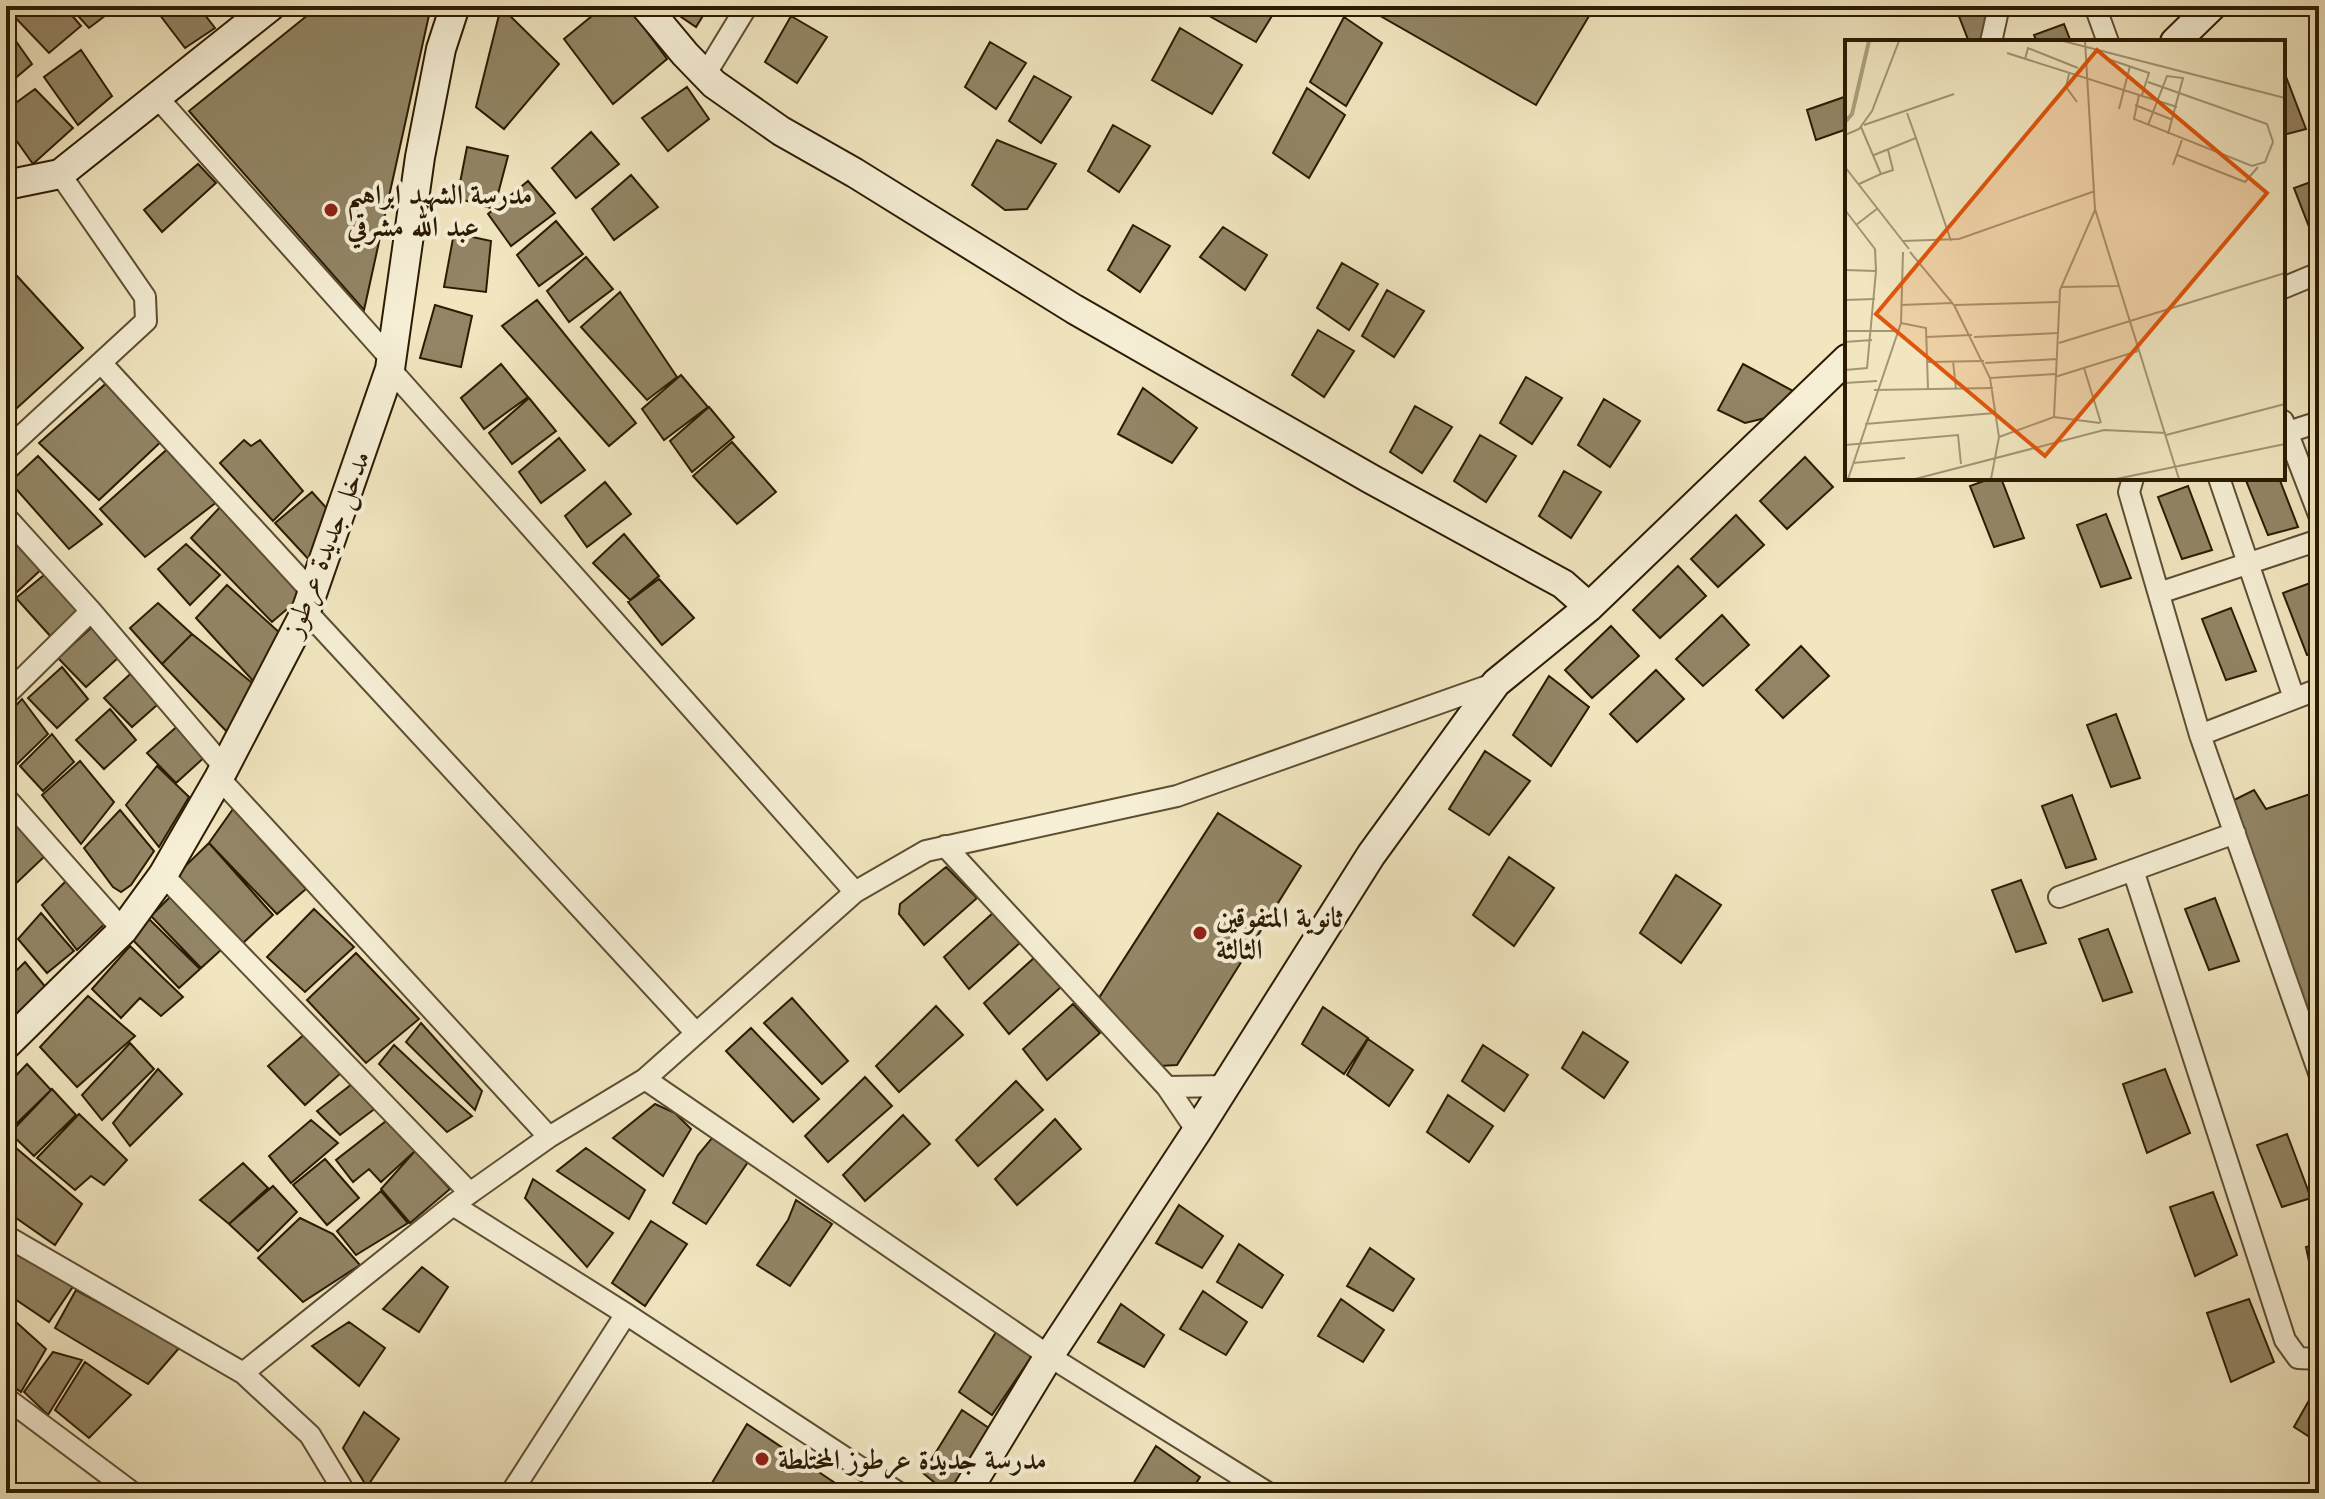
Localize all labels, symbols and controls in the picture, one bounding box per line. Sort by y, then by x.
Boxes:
inset map [1845,40,2285,480]
place label: مدرسة الشهيد ابراهيم عبد الله مشرقي [346,176,532,249]
marker: مدرسة الشهيد ابراهيم عبد الله مشرقي [322,201,340,219]
street label: مدخل جديدة عرطوز [273,445,380,645]
place label: ثانوية المتفوقين الثالثة [1216,899,1343,969]
marker: ثانوية المتفوقين الثالثة [1191,924,1209,942]
place label: مدرسة جديدة عرطوز المختلطة [778,1441,1047,1480]
marker: مدرسة جديدة عرطوز المختلطة [753,1450,771,1468]

